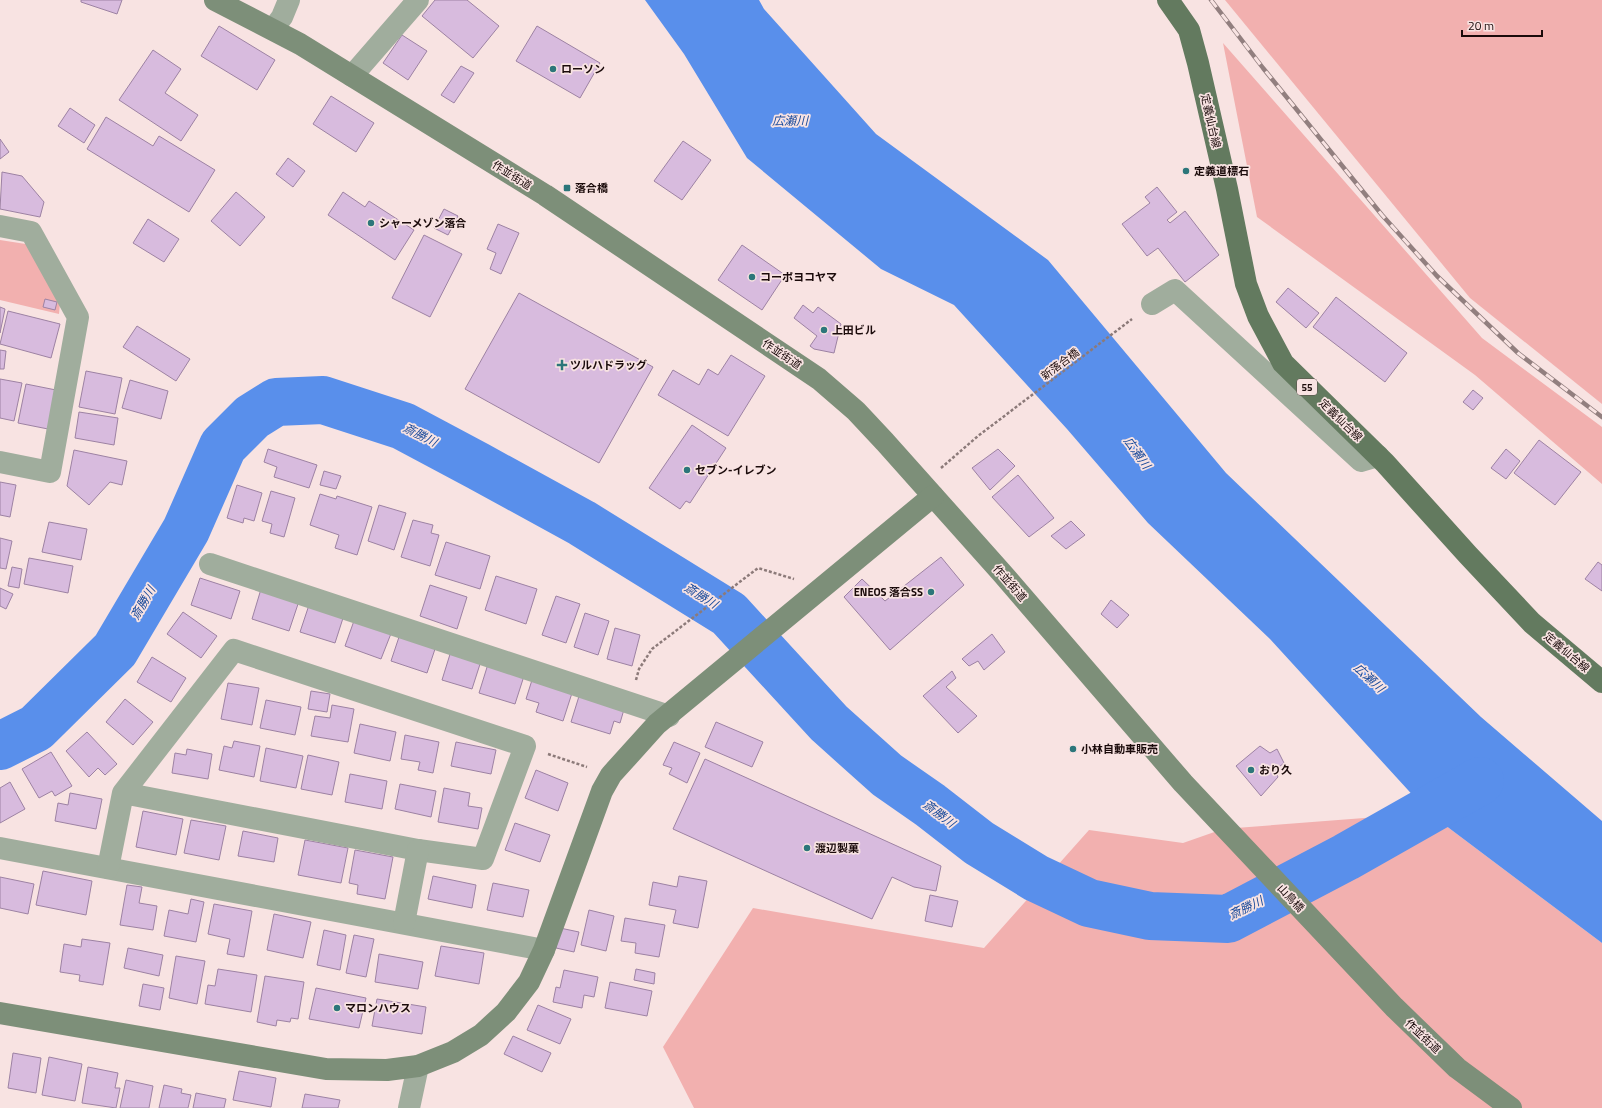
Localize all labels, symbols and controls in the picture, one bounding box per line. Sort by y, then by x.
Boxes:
scale bar [1462,12,1542,38]
text: 20 m [1468,16,1494,35]
place label: ローソン [561,61,605,77]
marker: ローソン [548,64,558,74]
street label: 定義仙台線 [1197,92,1225,150]
water label: 広瀬川 [772,111,810,130]
street label: 作並街道 [489,157,535,193]
place label: 定義道標石 [1194,163,1249,179]
marker: 定義道標石 [1181,166,1191,176]
place label: 落合橋 [575,180,608,196]
marker: 落合橋 [562,183,572,193]
place label: シャーメゾン落合 [379,215,467,231]
marker: シャーメゾン落合 [366,218,376,228]
place label: コーポヨコヤマ [760,269,837,285]
marker: コーポヨコヤマ [747,272,757,282]
place label: 上田ビル [832,322,876,338]
marker: 上田ビル [819,325,829,335]
street label: 作並街道 [759,335,805,373]
street label: 新落合橋 [1038,344,1082,384]
place label: ツルハドラッグ [570,357,647,373]
marker: ツルハドラッグ [557,360,567,370]
road number: 55 [1297,379,1317,395]
street label: 定義仙台線 [1316,395,1366,445]
water label: 斎勝川 [400,418,442,452]
water label: 広瀬川 [1119,433,1157,474]
place label: セブン-イレブン [695,462,777,478]
marker: セブン-イレブン [682,465,692,475]
street label: 作並街道 [990,561,1030,605]
water label: 斎勝川 [681,578,723,614]
water label: 斎勝川 [125,581,161,623]
place label: ENEOS 落合SS [854,584,923,600]
marker: ENEOS 落合SS [926,587,936,597]
street label: 定義仙台線 [1541,628,1593,676]
water label: 広瀬川 [1350,658,1390,698]
place label: 小林自動車販売 [1081,741,1158,757]
marker: 小林自動車販売 [1068,744,1078,754]
place label: おり久 [1259,762,1292,778]
marker: おり久 [1246,765,1256,775]
water label: 斎勝川 [919,795,961,833]
place label: 渡辺製菓 [815,840,859,856]
marker: 渡辺製菓 [802,843,812,853]
street label: 山鳥橋 [1274,880,1308,916]
water label: 斎勝川 [1225,890,1268,924]
place label: マロンハウス [345,1000,411,1016]
marker: マロンハウス [332,1003,342,1013]
street label: 作並街道 [1401,1015,1445,1057]

